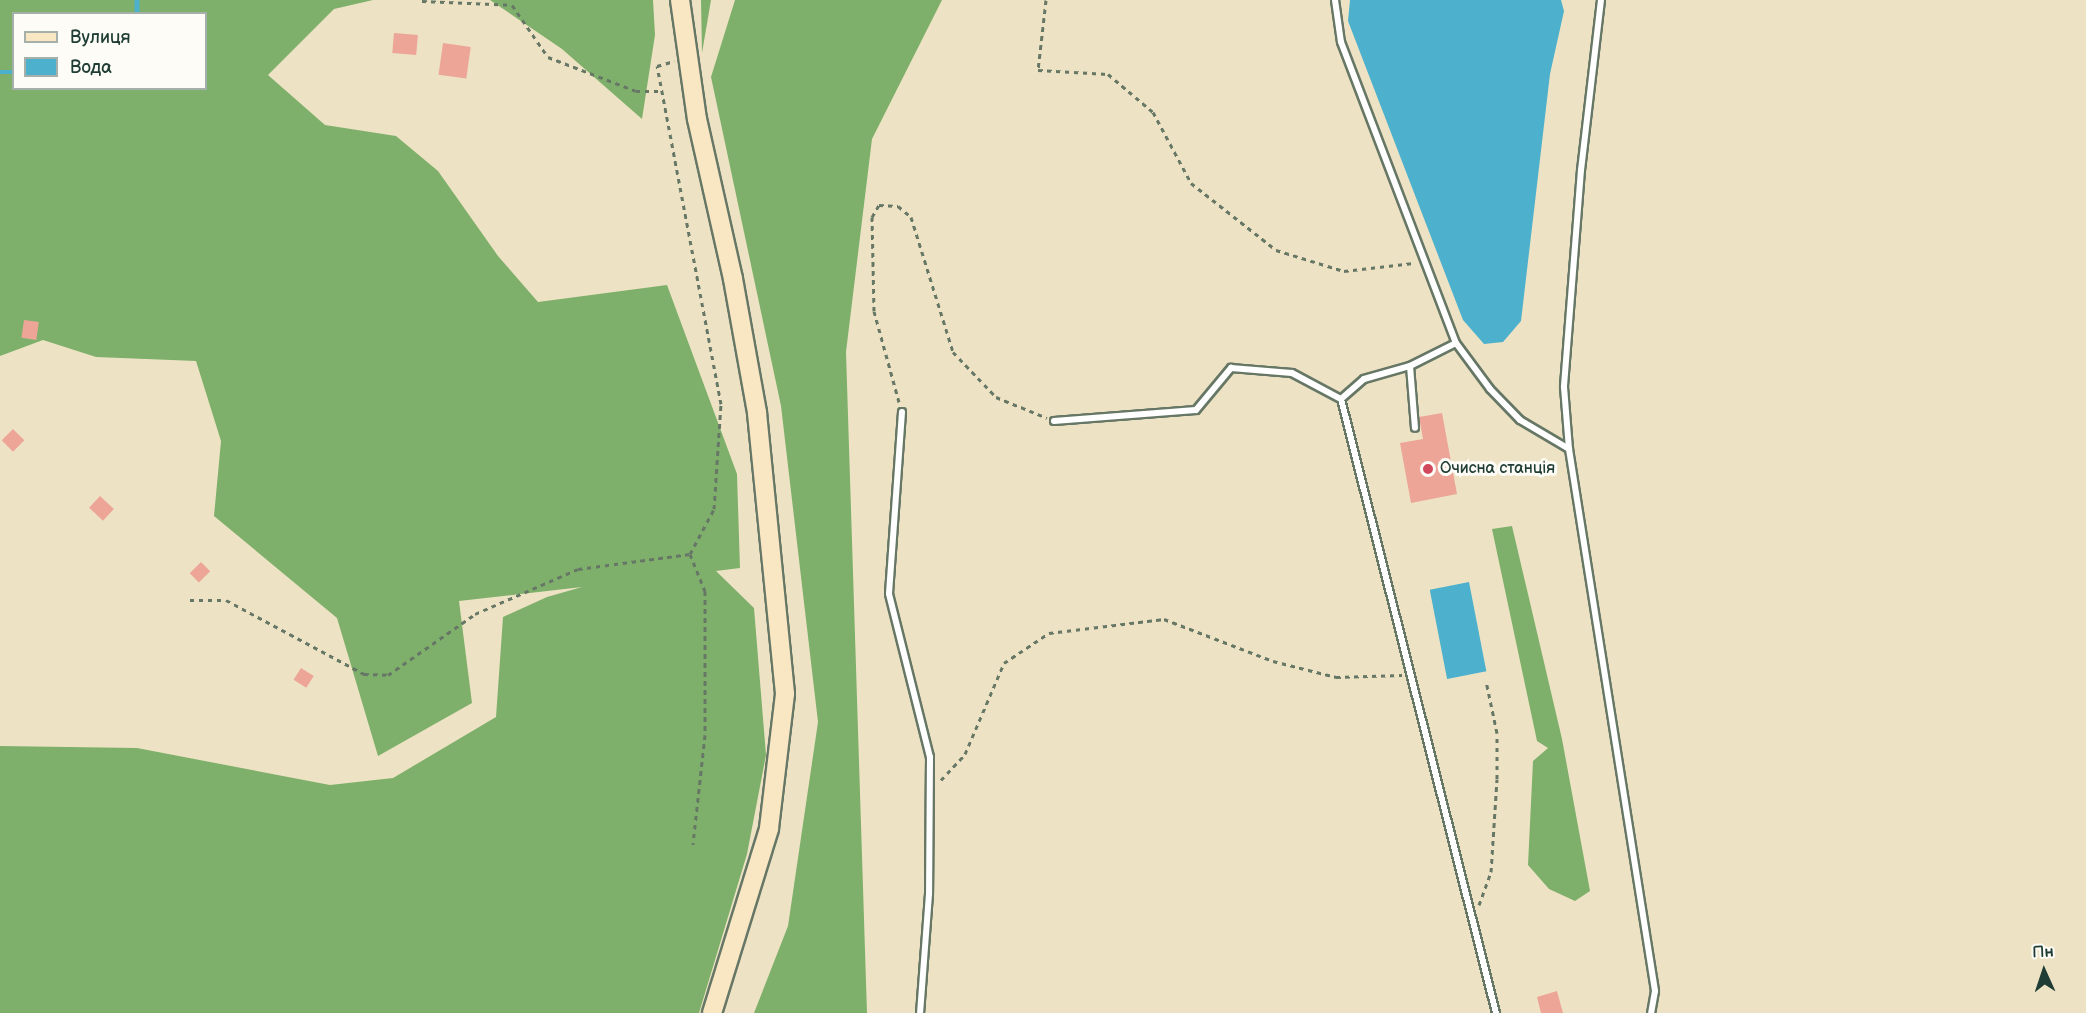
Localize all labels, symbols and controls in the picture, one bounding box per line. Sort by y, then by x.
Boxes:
legend [12,12,207,90]
text: Вулиця [70,27,131,48]
text: Вода [70,57,112,78]
place label: Очисна станція [1440,459,1555,479]
marker: Очисна станція [1421,462,1435,476]
north arrow [2014,941,2074,1001]
text: Пн [2032,942,2054,963]

